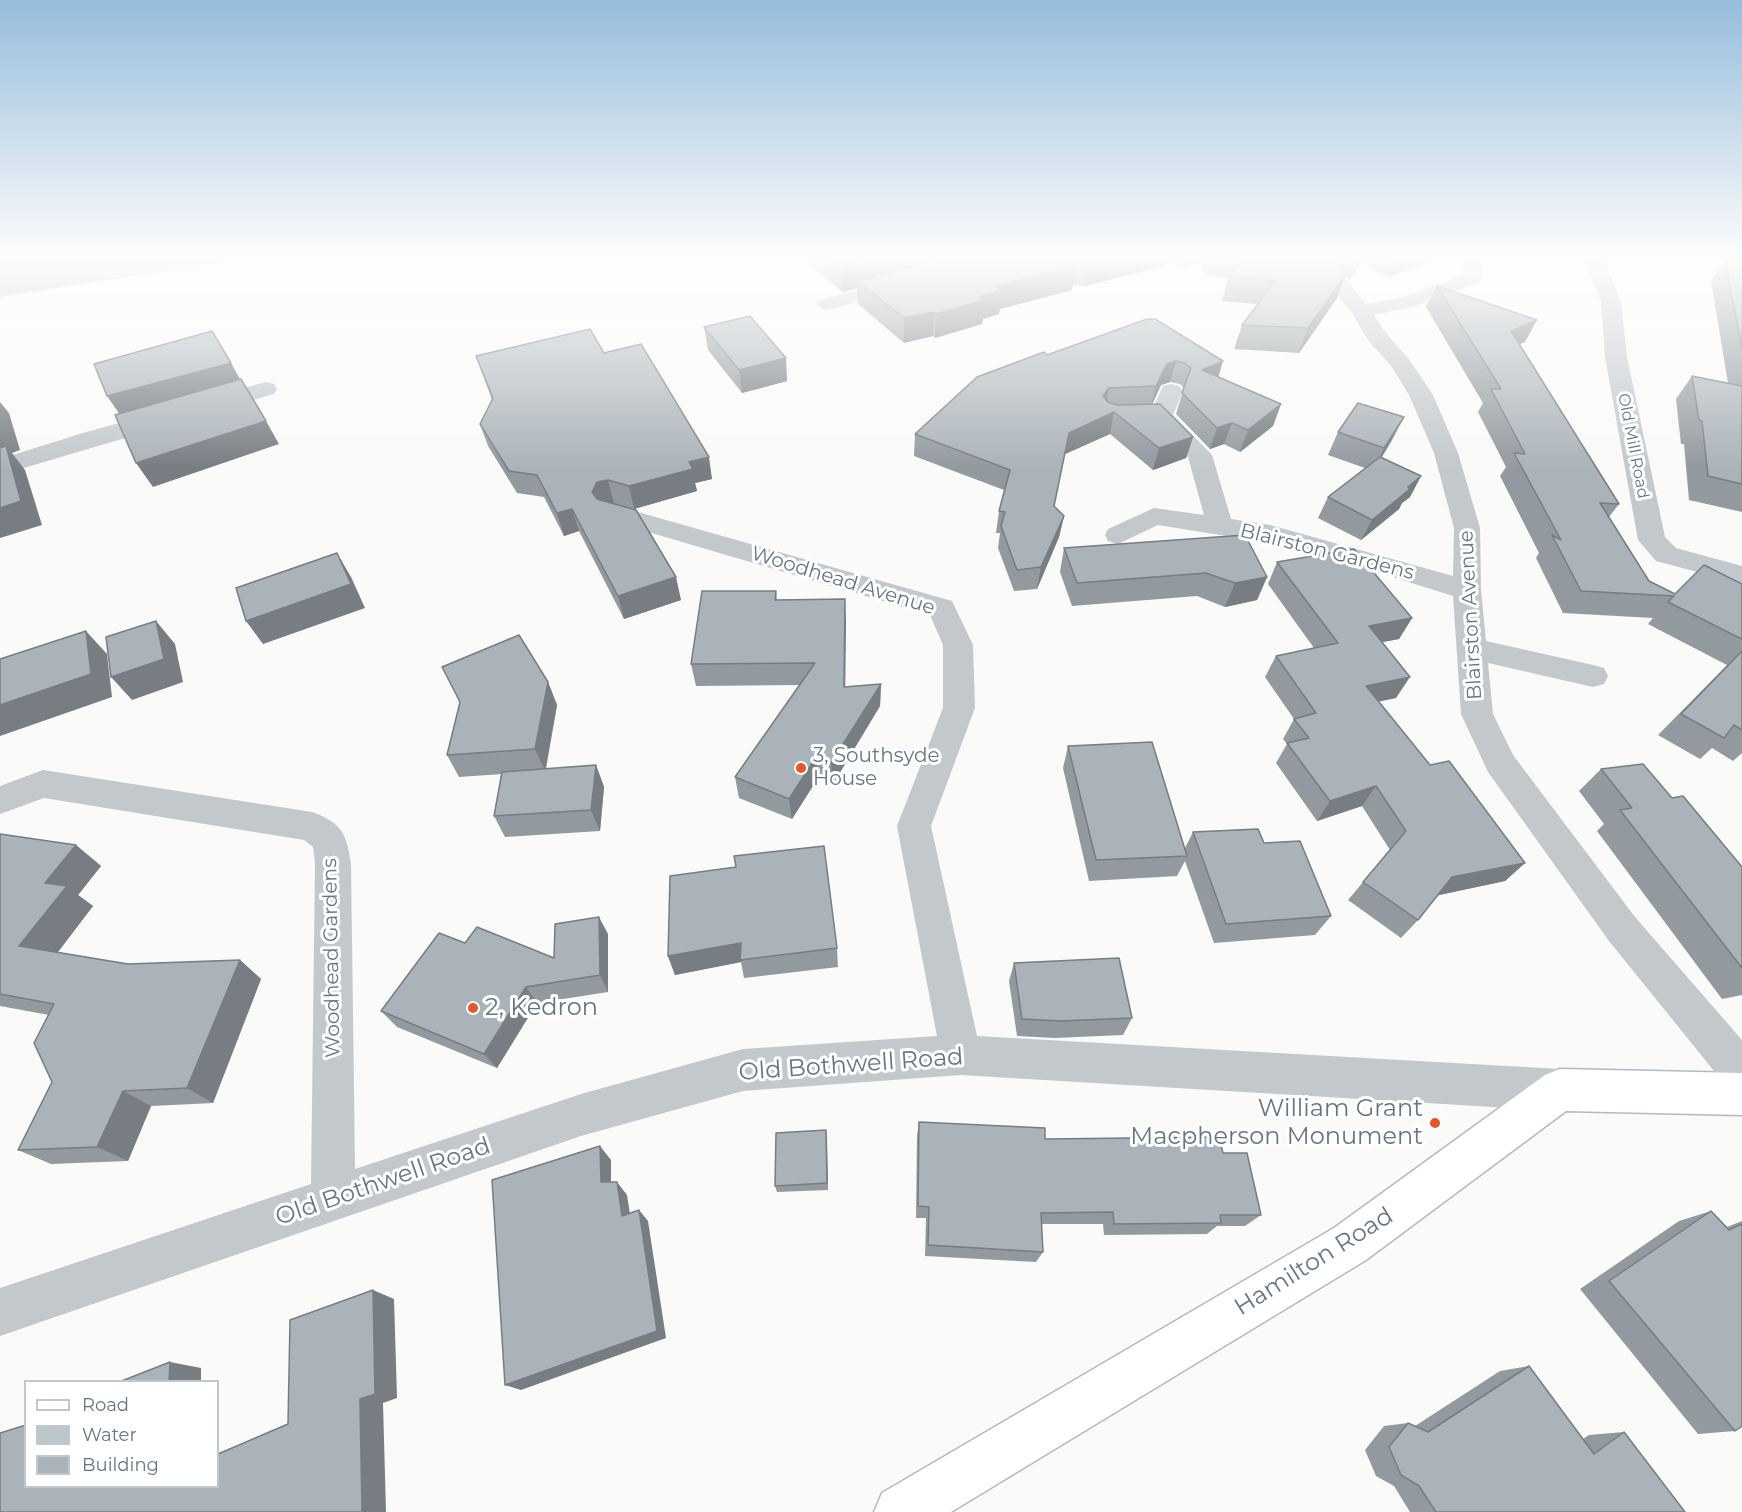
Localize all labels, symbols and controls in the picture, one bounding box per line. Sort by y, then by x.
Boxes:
street label: Old Mill Road [1613,392,1653,500]
street label: Blairston Gardens [1238,519,1416,585]
street label: Blairston Avenue [1455,530,1487,700]
street label: Woodhead Avenue [748,542,938,620]
place label: 3, Southsyde House [813,744,940,791]
marker: 3, Southsyde House [794,761,808,775]
street label: Woodhead Gardens [318,858,346,1058]
place label: 2, Kedron [485,994,598,1022]
marker: 2, Kedron [466,1001,480,1015]
street label: Old Bothwell Road [738,1043,964,1087]
place label: William Grant Macpherson Monument [1130,1095,1423,1151]
marker: William Grant Macpherson Monument [1428,1116,1442,1130]
street label: Old Bothwell Road [272,1132,494,1232]
street label: Hamilton Road [1229,1202,1399,1322]
legend [24,1380,219,1488]
text: Road [82,1394,129,1416]
text: Water [82,1424,137,1446]
text: Building [82,1454,159,1476]

